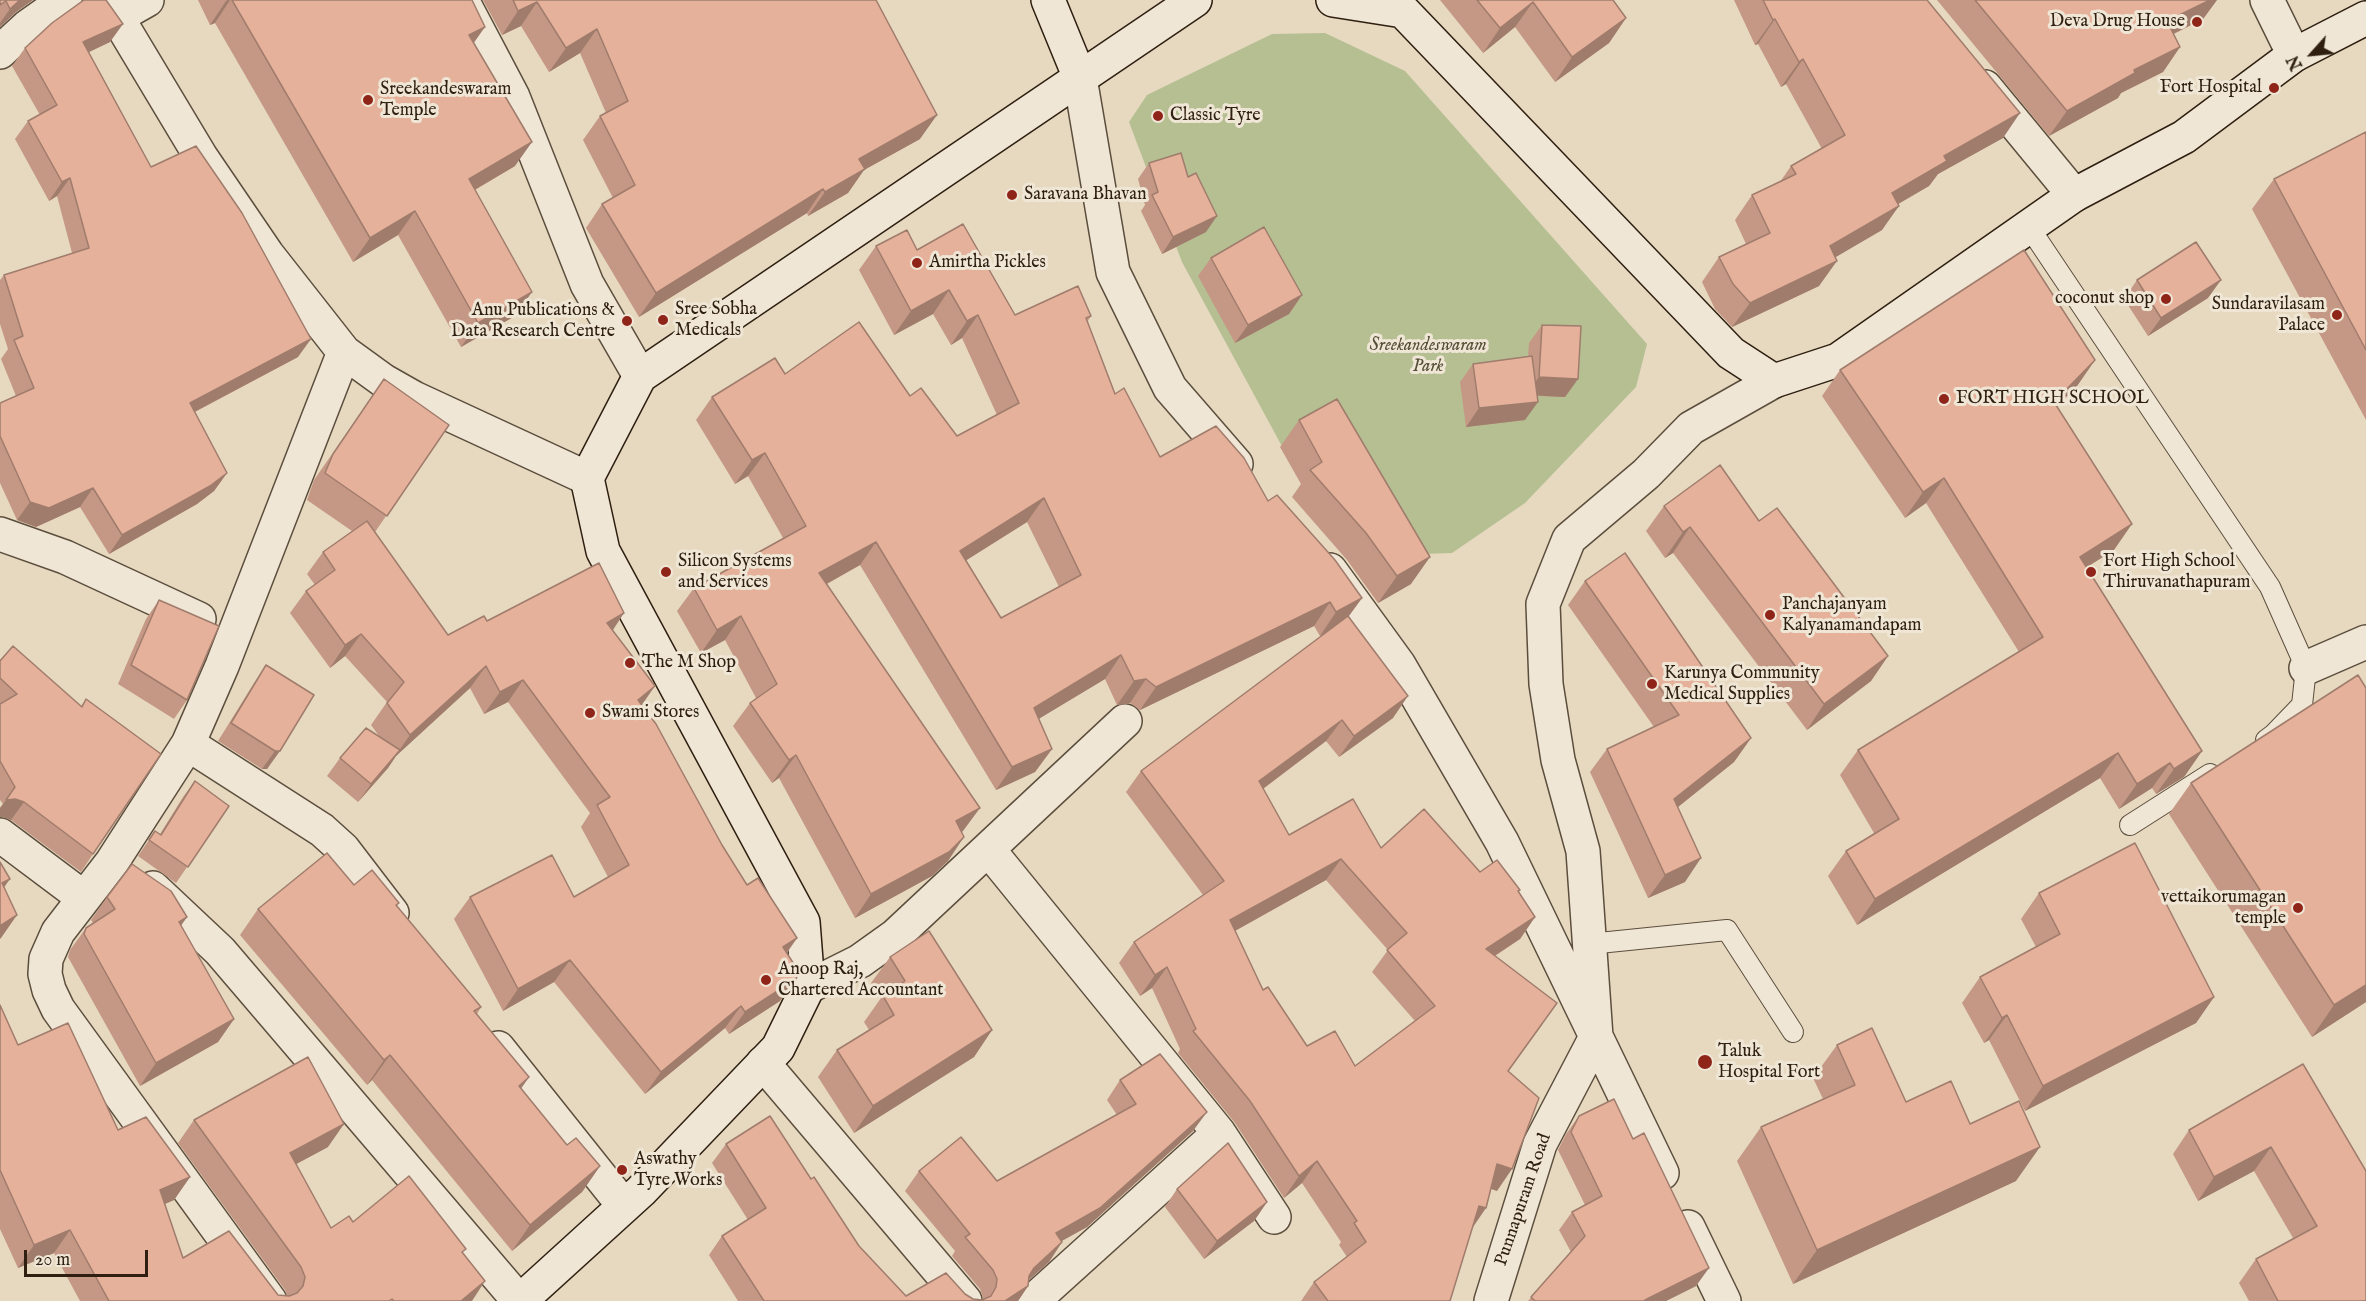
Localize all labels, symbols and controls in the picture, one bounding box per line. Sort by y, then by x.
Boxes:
place label: Deva Drug House [2050,11,2185,33]
marker: Deva Drug House [2190,15,2204,29]
north arrow [2282,24,2342,84]
text: N [2284,51,2308,73]
place label: Fort Hospital [2160,77,2262,99]
place label: Sreekandeswaram Temple [380,79,511,122]
marker: Fort Hospital [2267,81,2281,95]
marker: Sreekandeswaram Temple [361,93,375,107]
place label: Classic Tyre [1170,105,1261,127]
marker: Classic Tyre [1151,109,1165,123]
place label: Saravana Bhavan [1024,184,1147,206]
marker: Saravana Bhavan [1005,188,1019,202]
place label: Amirtha Pickles [929,252,1046,274]
marker: Amirtha Pickles [910,256,924,270]
place label: coconut shop [2055,288,2154,310]
marker: coconut shop [2159,292,2173,306]
place label: Sundaravilasam Palace [2212,294,2325,336]
place label: Sree Sobha Medicals [675,299,757,342]
place label: Anu Publications & Data Research Centre [451,300,615,342]
marker: Sundaravilasam Palace [2330,308,2344,322]
marker: Sree Sobha Medicals [656,313,670,327]
marker: Anu Publications & Data Research Centre [620,314,634,328]
park label: Sreekandeswaram Park [1370,335,1486,378]
place label: FORT HIGH SCHOOL [1956,388,2149,410]
marker: FORT HIGH SCHOOL [1937,392,1951,406]
place label: Silicon Systems and Services [678,551,791,594]
place label: Fort High School Thiruvanathapuram [2103,551,2250,594]
marker: Silicon Systems and Services [659,565,673,579]
marker: Fort High School Thiruvanathapuram [2084,565,2098,579]
place label: Panchajanyam Kalyanamandapam [1782,594,1921,636]
marker: Panchajanyam Kalyanamandapam [1763,608,1777,622]
place label: The M Shop [642,652,736,674]
marker: The M Shop [623,656,637,670]
place label: Karunya Community Medical Supplies [1664,663,1820,706]
marker: Karunya Community Medical Supplies [1645,677,1659,691]
place label: Swami Stores [602,702,699,724]
marker: Swami Stores [583,706,597,720]
place label: vettaikorumagan temple [2161,887,2286,930]
marker: vettaikorumagan temple [2291,901,2305,915]
place label: Anoop Raj, Chartered Accountant [778,959,943,1002]
marker: Anoop Raj, Chartered Accountant [759,973,773,987]
place label: Taluk Hospital Fort [1718,1041,1820,1084]
marker: Taluk Hospital Fort [1696,1053,1714,1071]
street label: Punnapuram Road [1491,1131,1557,1269]
place label: Aswathy Tyre Works [634,1149,722,1192]
marker: Aswathy Tyre Works [615,1163,629,1177]
scale bar [27,1238,152,1276]
text: 20 m [35,1249,70,1272]

